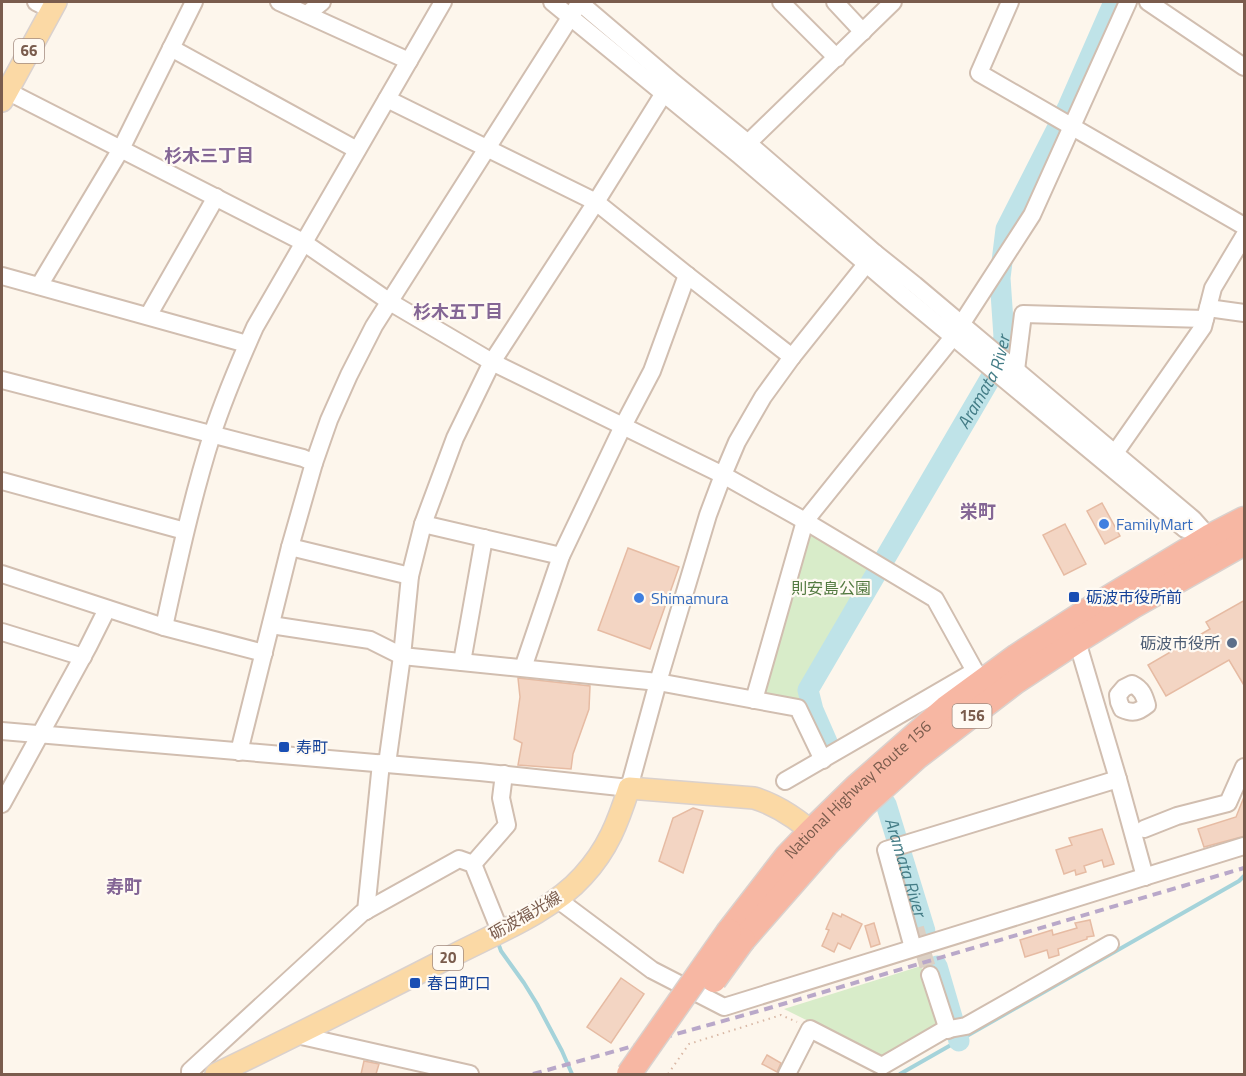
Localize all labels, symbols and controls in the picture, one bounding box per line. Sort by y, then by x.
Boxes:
road number: 66 [14,39,44,63]
district label: 杉木三丁目 [164,142,254,169]
district label: 杉木五丁目 [413,298,503,325]
water label: Aramata River [950,330,1018,434]
district label: 栄町 [960,498,996,525]
place label: FamilyMart [1116,512,1193,536]
marker: FamilyMart [1097,517,1111,531]
park label: 則安島公園 [791,576,871,600]
place label: 砺波市役所前 [1086,585,1182,609]
place label: Shimamura [651,586,729,610]
marker: 砺波市役所前 [1067,590,1081,604]
marker: Shimamura [632,591,646,605]
place label: 砺波市役所 [1140,631,1220,655]
marker: 砺波市役所 [1225,636,1239,650]
road number: 156 [952,704,992,728]
street label: National Highway Route 156 [779,714,936,864]
place label: 寿町 [296,735,328,759]
marker: 寿町 [277,740,291,754]
water label: Aramata River [878,814,934,922]
district label: 寿町 [106,873,142,900]
street label: 砺波福光線 [484,885,566,945]
road number: 20 [433,946,463,970]
place label: 春日町口 [427,971,491,995]
marker: 春日町口 [408,976,422,990]

